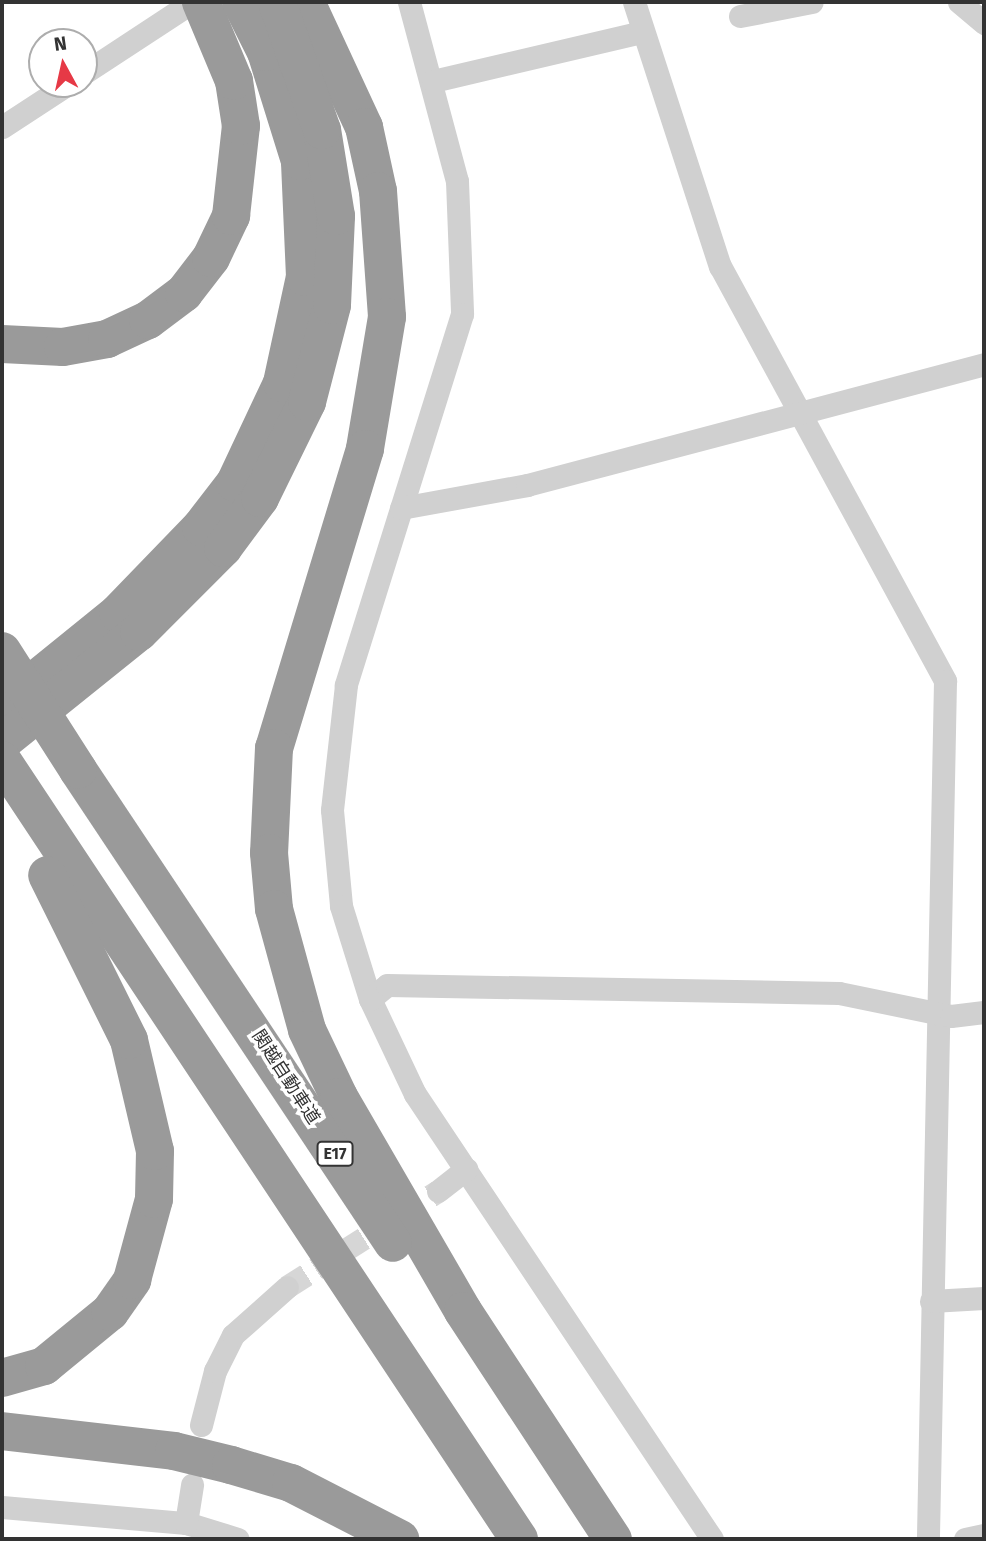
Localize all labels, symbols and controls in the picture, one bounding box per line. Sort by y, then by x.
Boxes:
north arrow [28,28,98,98]
text: N [52,31,68,56]
street label: 関越自動車道 [248,1026,324,1128]
road number: E17 [316,1142,354,1166]

